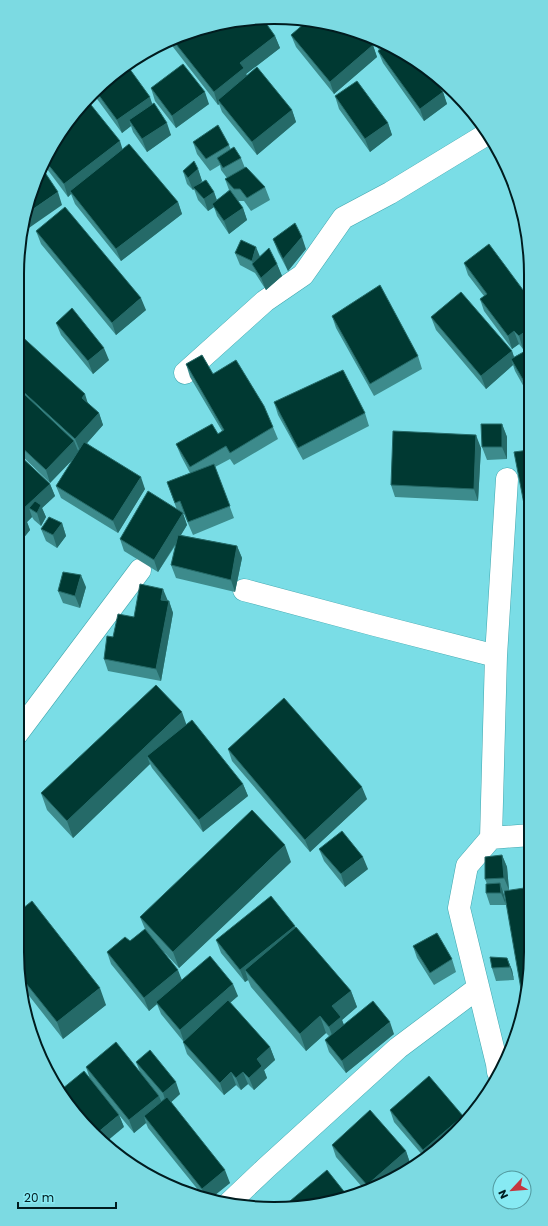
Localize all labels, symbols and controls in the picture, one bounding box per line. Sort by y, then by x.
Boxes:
north arrow [492,1170,532,1210]
scale bar [18,1184,116,1210]
text: N [494,1187,512,1202]
text: 20 m [24,1189,54,1206]

